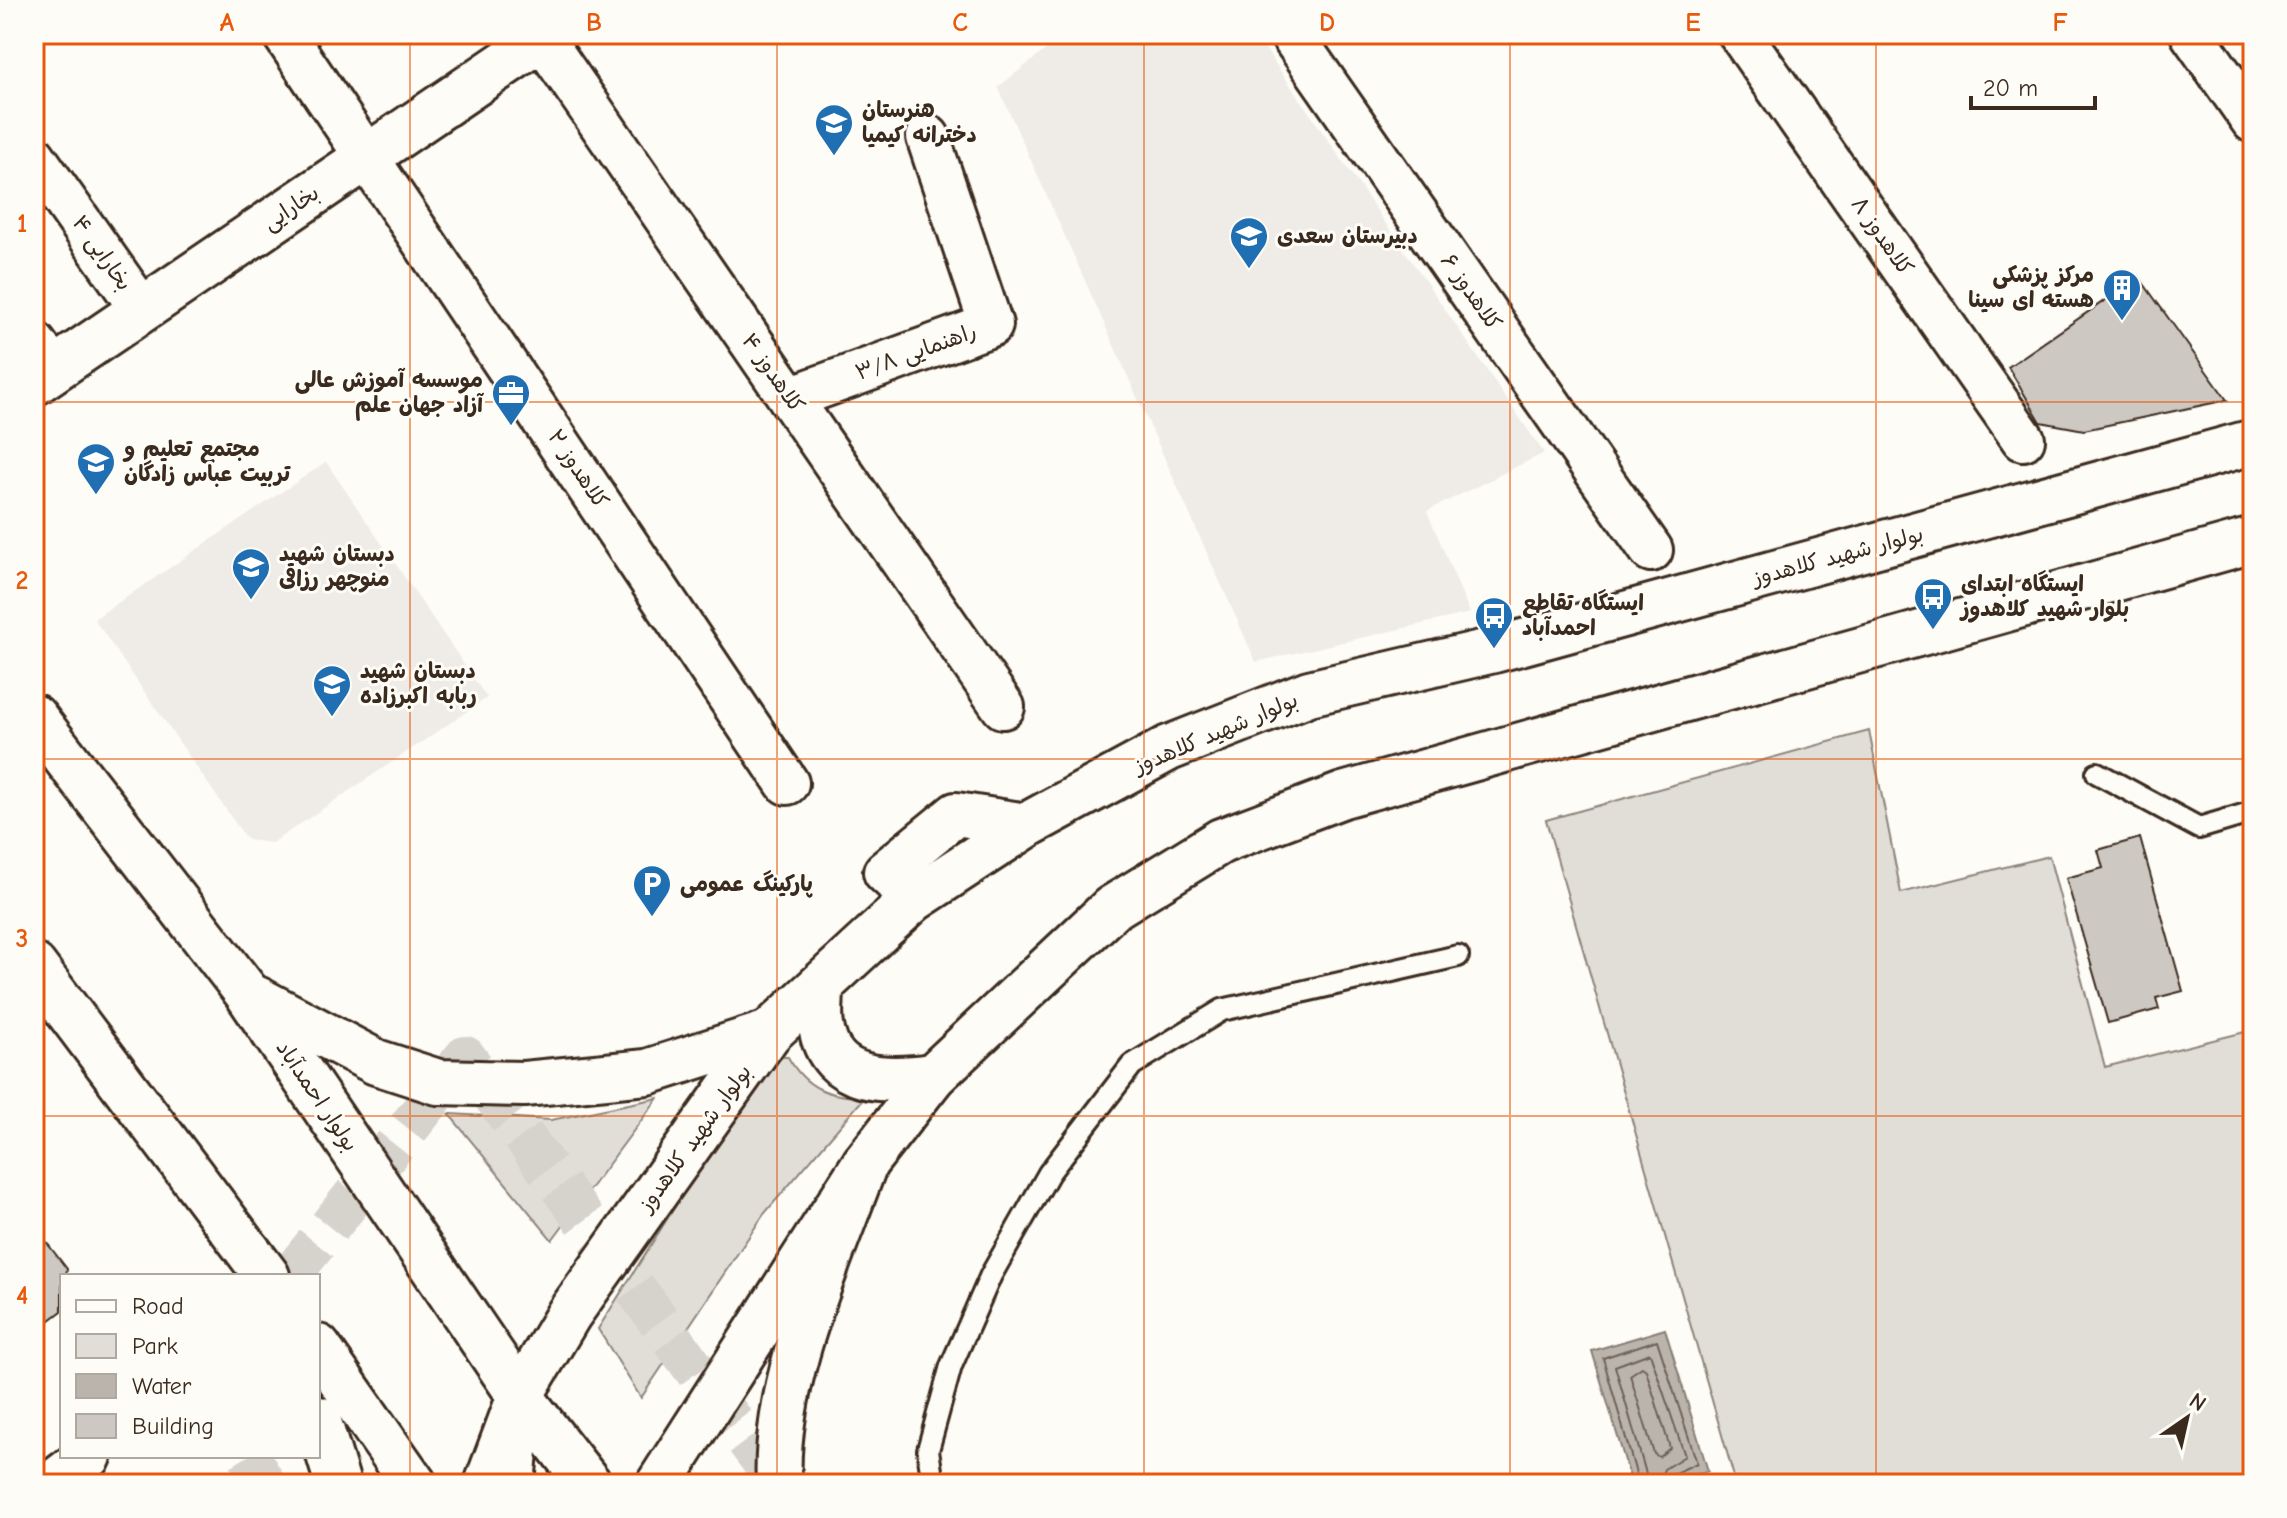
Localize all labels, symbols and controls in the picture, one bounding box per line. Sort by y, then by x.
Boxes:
text: A [220,8,235,38]
text: B [586,8,602,38]
text: C [952,8,968,38]
text: D [1319,8,1335,38]
text: E [1685,8,1701,38]
text: F [2052,8,2068,38]
scale bar [1971,60,2095,110]
text: 20 m [1983,74,2038,102]
place label: هنرستان دخترانه کیمیا [862,97,977,148]
school or university icon: هنرستان دخترانه کیمیا [813,102,855,157]
street label: بخارایی [258,180,325,237]
street label: کلاهدوز ۸ [1846,192,1918,280]
text: 1 [17,209,27,239]
street label: بخارایی ۴ [66,210,137,296]
school or university icon: دبیرستان سعدی [1228,215,1270,270]
place label: دبیرستان سعدی [1277,223,1418,249]
street label: کلاهدوز ۶ [1435,249,1507,335]
place label: مرکز پزشکی هسته ای سینا [1968,262,2094,313]
building icon: مرکز پزشکی هسته ای سینا [2101,267,2143,322]
street label: راهنمایی ۳/۸ [852,318,981,387]
street label: کلاهدوز ۴ [736,328,810,418]
place label: موسسه آموزش عالی آزاد جهان علم [295,367,484,421]
office icon: موسسه آموزش عالی آزاد جهان علم [490,372,532,427]
street label: کلاهدوز ۲ [542,425,614,513]
place label: مجتمع تعلیم و تربیت عباس زادگان [122,436,291,487]
school or university icon: مجتمع تعلیم و تربیت عباس زادگان [75,441,117,496]
street label: بولوار شهید کلاهدوز [1748,521,1926,593]
place label: دبستان شهید منوچهر رزاقی [279,541,395,593]
school or university icon: دبستان شهید منوچهر رزاقی [230,546,272,601]
text: 2 [16,566,28,596]
place label: ایستگاه ابتدای بلوار شهید کلاهدوز [1959,570,2129,623]
bus stop icon: ایستگاه ابتدای بلوار شهید کلاهدوز [1912,576,1954,631]
place label: ایستگاه تقاطع احمدآباد [1522,589,1644,641]
bus stop icon: ایستگاه تقاطع احمدآباد [1473,595,1515,650]
place label: دبستان شهید ربابه اکبرزاده [360,658,477,709]
school or university icon: دبستان شهید ربابه اکبرزاده [311,663,353,718]
street label: بولوار شهید کلاهدوز [1128,687,1302,781]
parking icon: پارکینگ عمومی [631,863,673,918]
place label: پارکینگ عمومی [680,870,813,898]
text: 3 [16,924,28,954]
street label: بولوار احمدآباد [270,1036,364,1157]
street label: بولوار شهید کلاهدوز [632,1059,758,1219]
legend [60,1274,320,1458]
text: 4 [16,1281,28,1311]
text: Road [132,1292,184,1320]
text: Park [132,1332,178,1360]
text: Water [132,1372,192,1400]
north arrow [2147,1378,2227,1458]
text: N [2184,1387,2211,1417]
text: Building [132,1412,214,1440]

